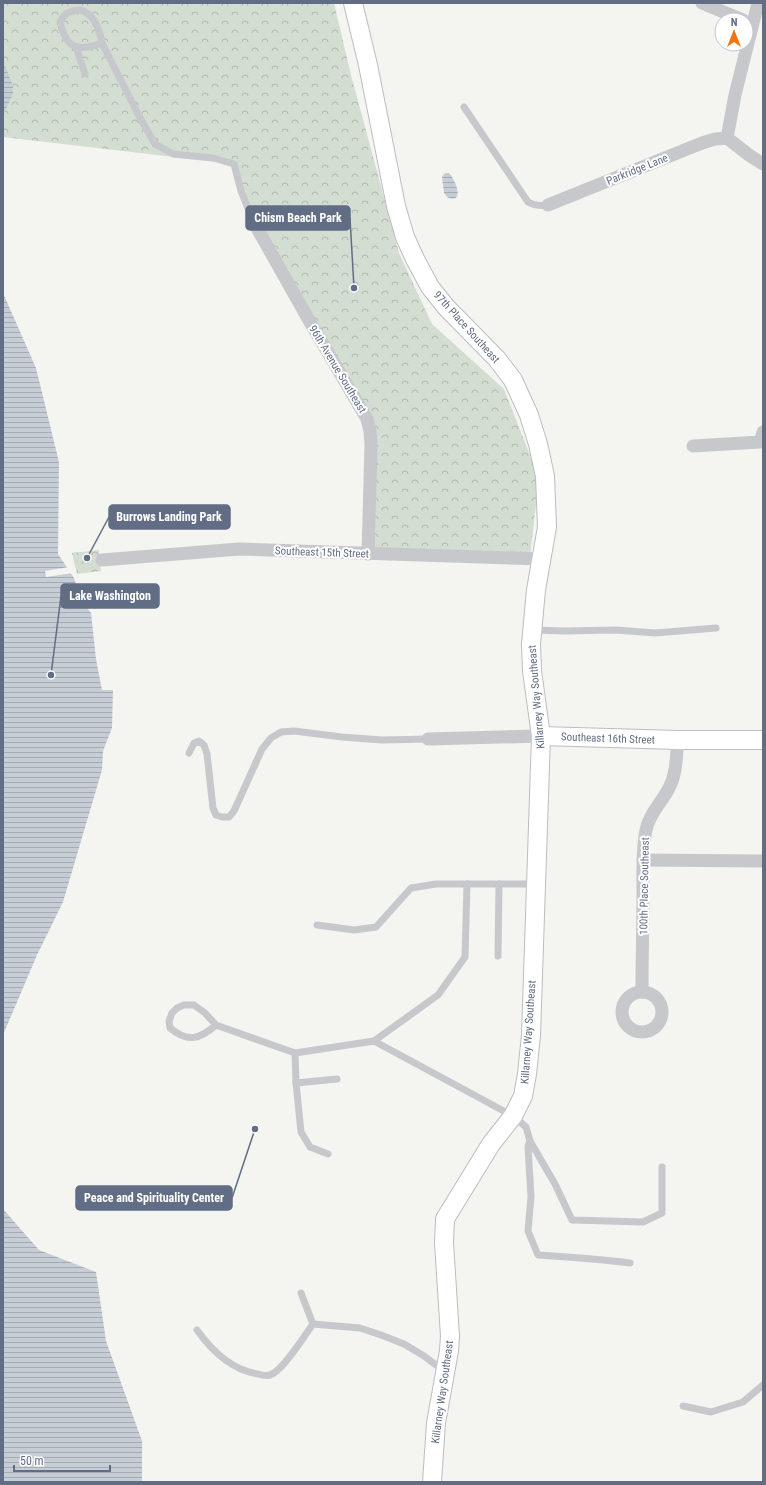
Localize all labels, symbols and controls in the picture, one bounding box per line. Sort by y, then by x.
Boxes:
north arrow [714,12,754,52]
text: N [731,16,738,29]
street label: Parkridge Lane [605,151,670,188]
callout: Chism Beach Park [246,206,350,230]
text: Chism Beach Park [254,211,342,225]
street label: 97th Place Southeast [431,289,502,366]
street label: 96th Avenue Southeast [306,323,369,415]
callout: Burrows Landing Park [109,505,230,529]
text: Burrows Landing Park [116,510,222,524]
street label: Southeast 15th Street [275,544,369,561]
callout: Lake Washington [61,584,159,608]
text: Lake Washington [69,589,151,603]
street label: Killarney Way Southeast [525,645,548,749]
street label: Southeast 16th Street [561,730,655,747]
street label: 100th Place Southeast [637,837,652,935]
street label: Killarney Way Southeast [518,980,539,1084]
callout: Peace and Spirituality Center [76,1186,232,1210]
text: Peace and Spirituality Center [84,1191,224,1205]
street label: Killarney Way Southeast [429,1340,456,1444]
scale bar [14,1447,110,1473]
text: 50 m [20,1454,44,1468]

